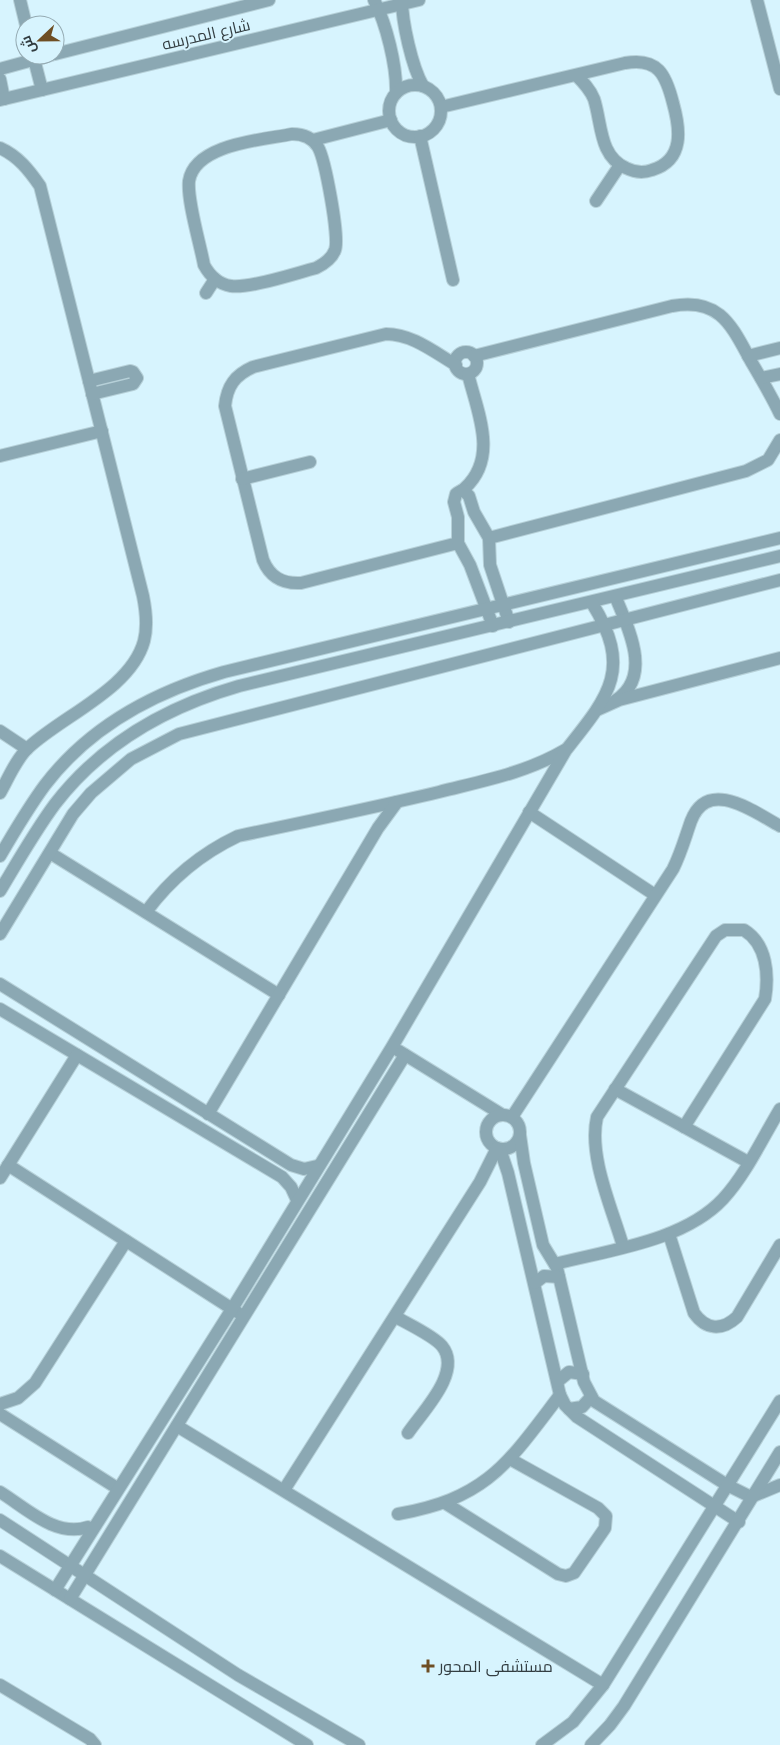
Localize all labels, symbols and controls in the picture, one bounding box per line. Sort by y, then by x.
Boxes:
street label: شارع المدرسه [160,14,253,56]
north arrow [15,15,65,65]
text: ش [16,33,40,57]
place label: مستشفى المحور [438,1656,553,1677]
marker: مستشفى المحور [421,1659,435,1673]

